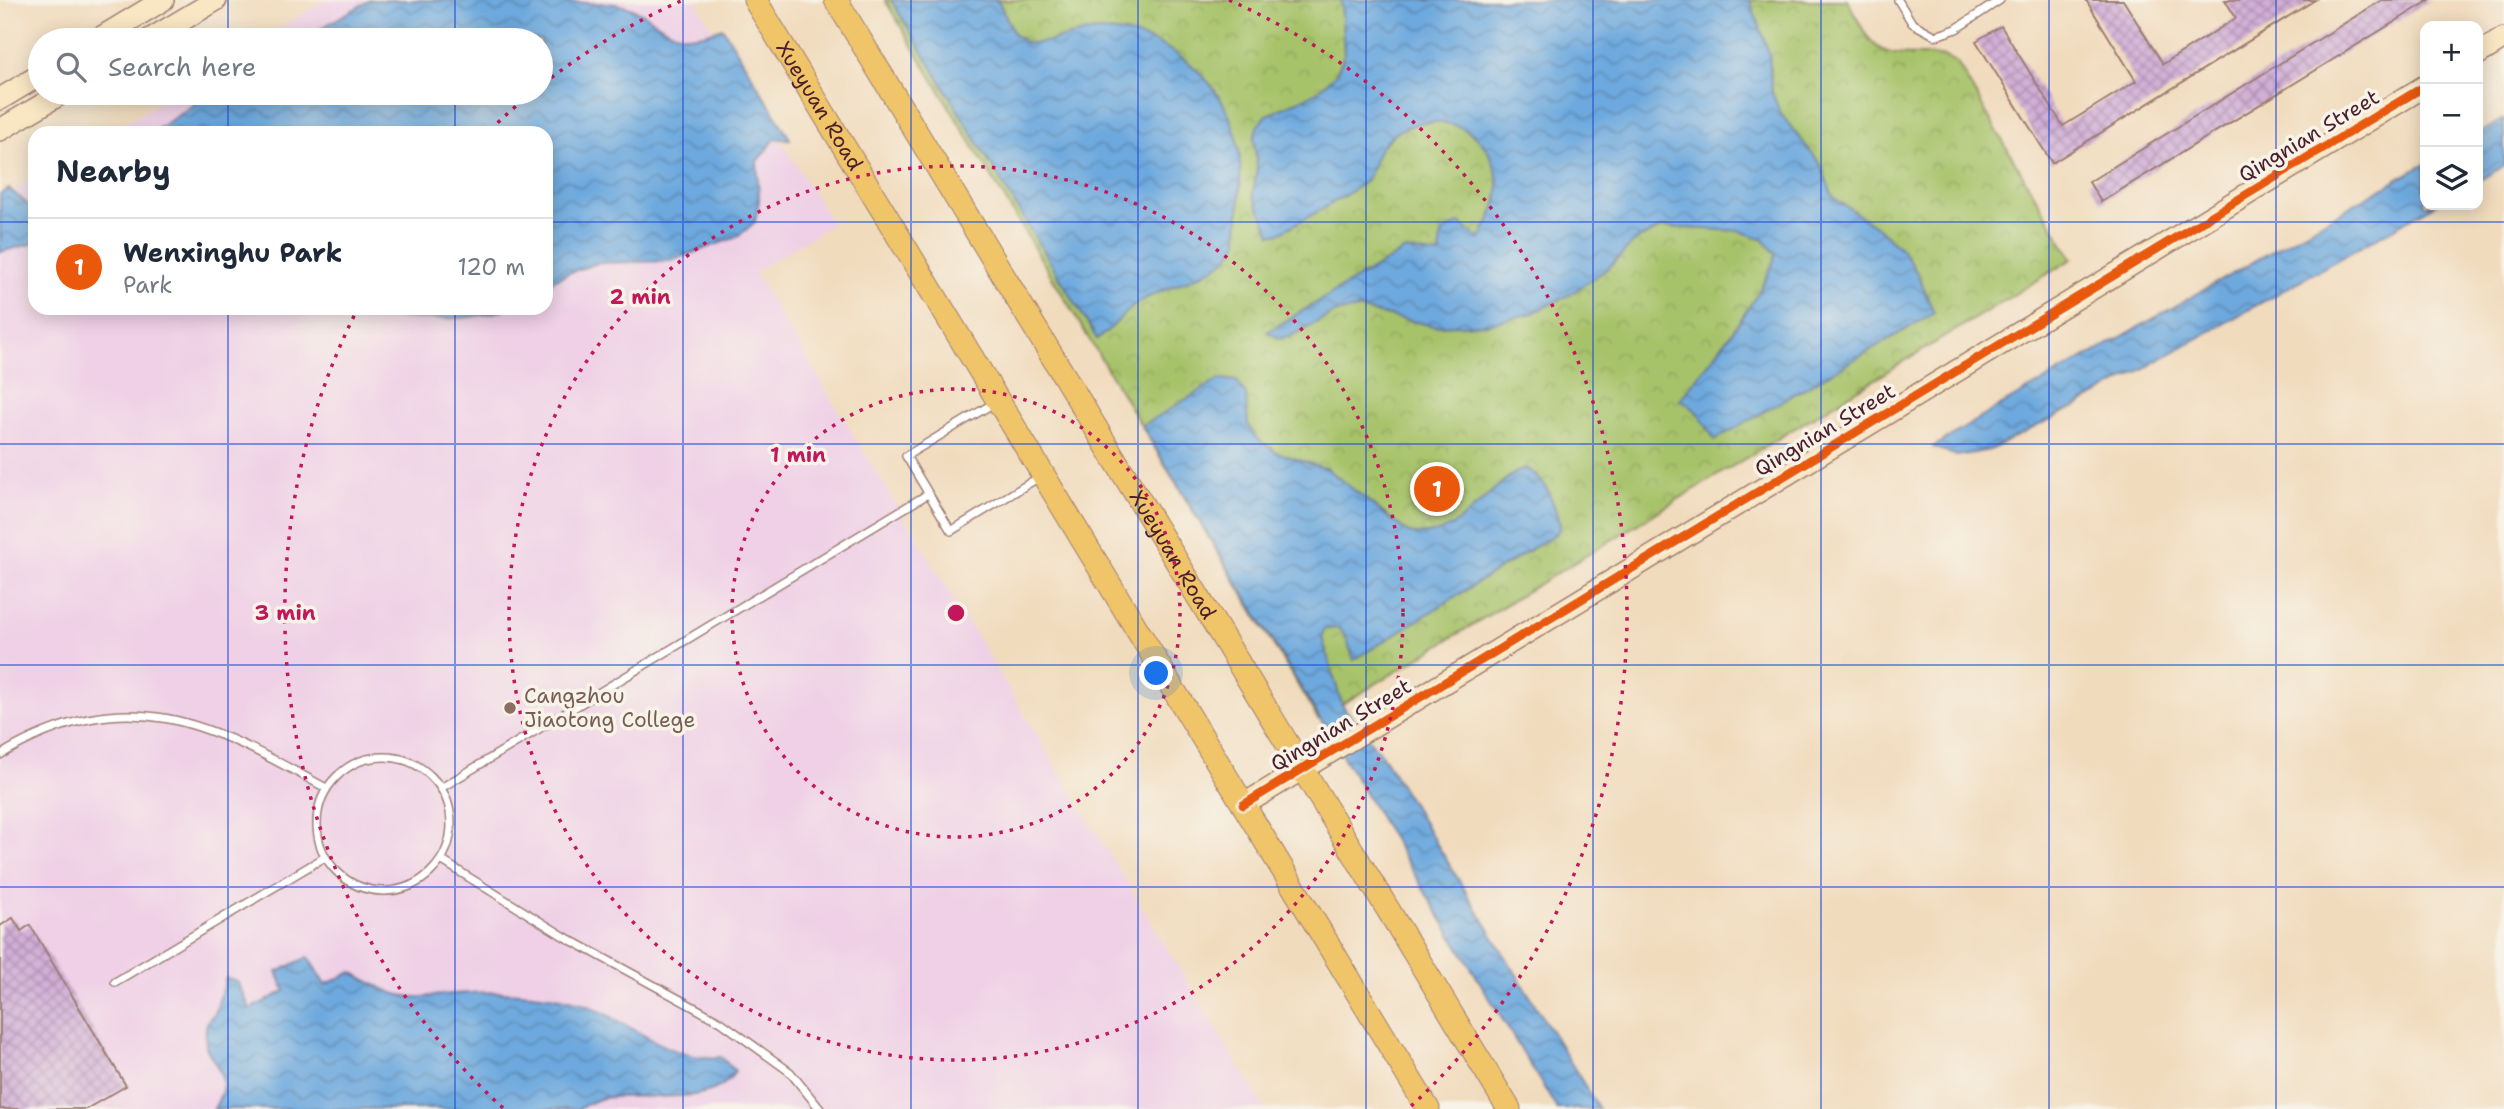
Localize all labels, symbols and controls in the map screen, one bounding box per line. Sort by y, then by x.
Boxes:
map controls [2420,21,2483,210]
button: + [2420,21,2483,84]
search box [28,28,553,105]
street label: Xueyuan Road [769,36,869,176]
icon: search [52,48,90,86]
text: Search here [108,49,257,84]
street label: Qingnian Street [2233,83,2385,189]
button: − [2420,84,2483,147]
button: layers [2420,147,2483,210]
text: Nearby [56,151,171,192]
text: Wenxinghu Park [123,235,343,270]
text: 1 [74,252,84,282]
text: 120 m [457,252,525,282]
text: Park [123,270,172,300]
text: 2 min [609,283,671,311]
street label: Qingnian Street [1749,377,1901,483]
text: 1 min [770,441,826,469]
pin: 1 [1414,463,1460,515]
street label: Xueyuan Road [1123,485,1223,625]
text: 3 min [254,599,316,627]
centre of rings [944,601,968,625]
your location [1139,656,1173,690]
street label: Qingnian Street [1265,672,1417,778]
place label: Cangzhou Jiaotong College [524,682,695,734]
marker: Cangzhou Jiaotong College [502,700,518,716]

